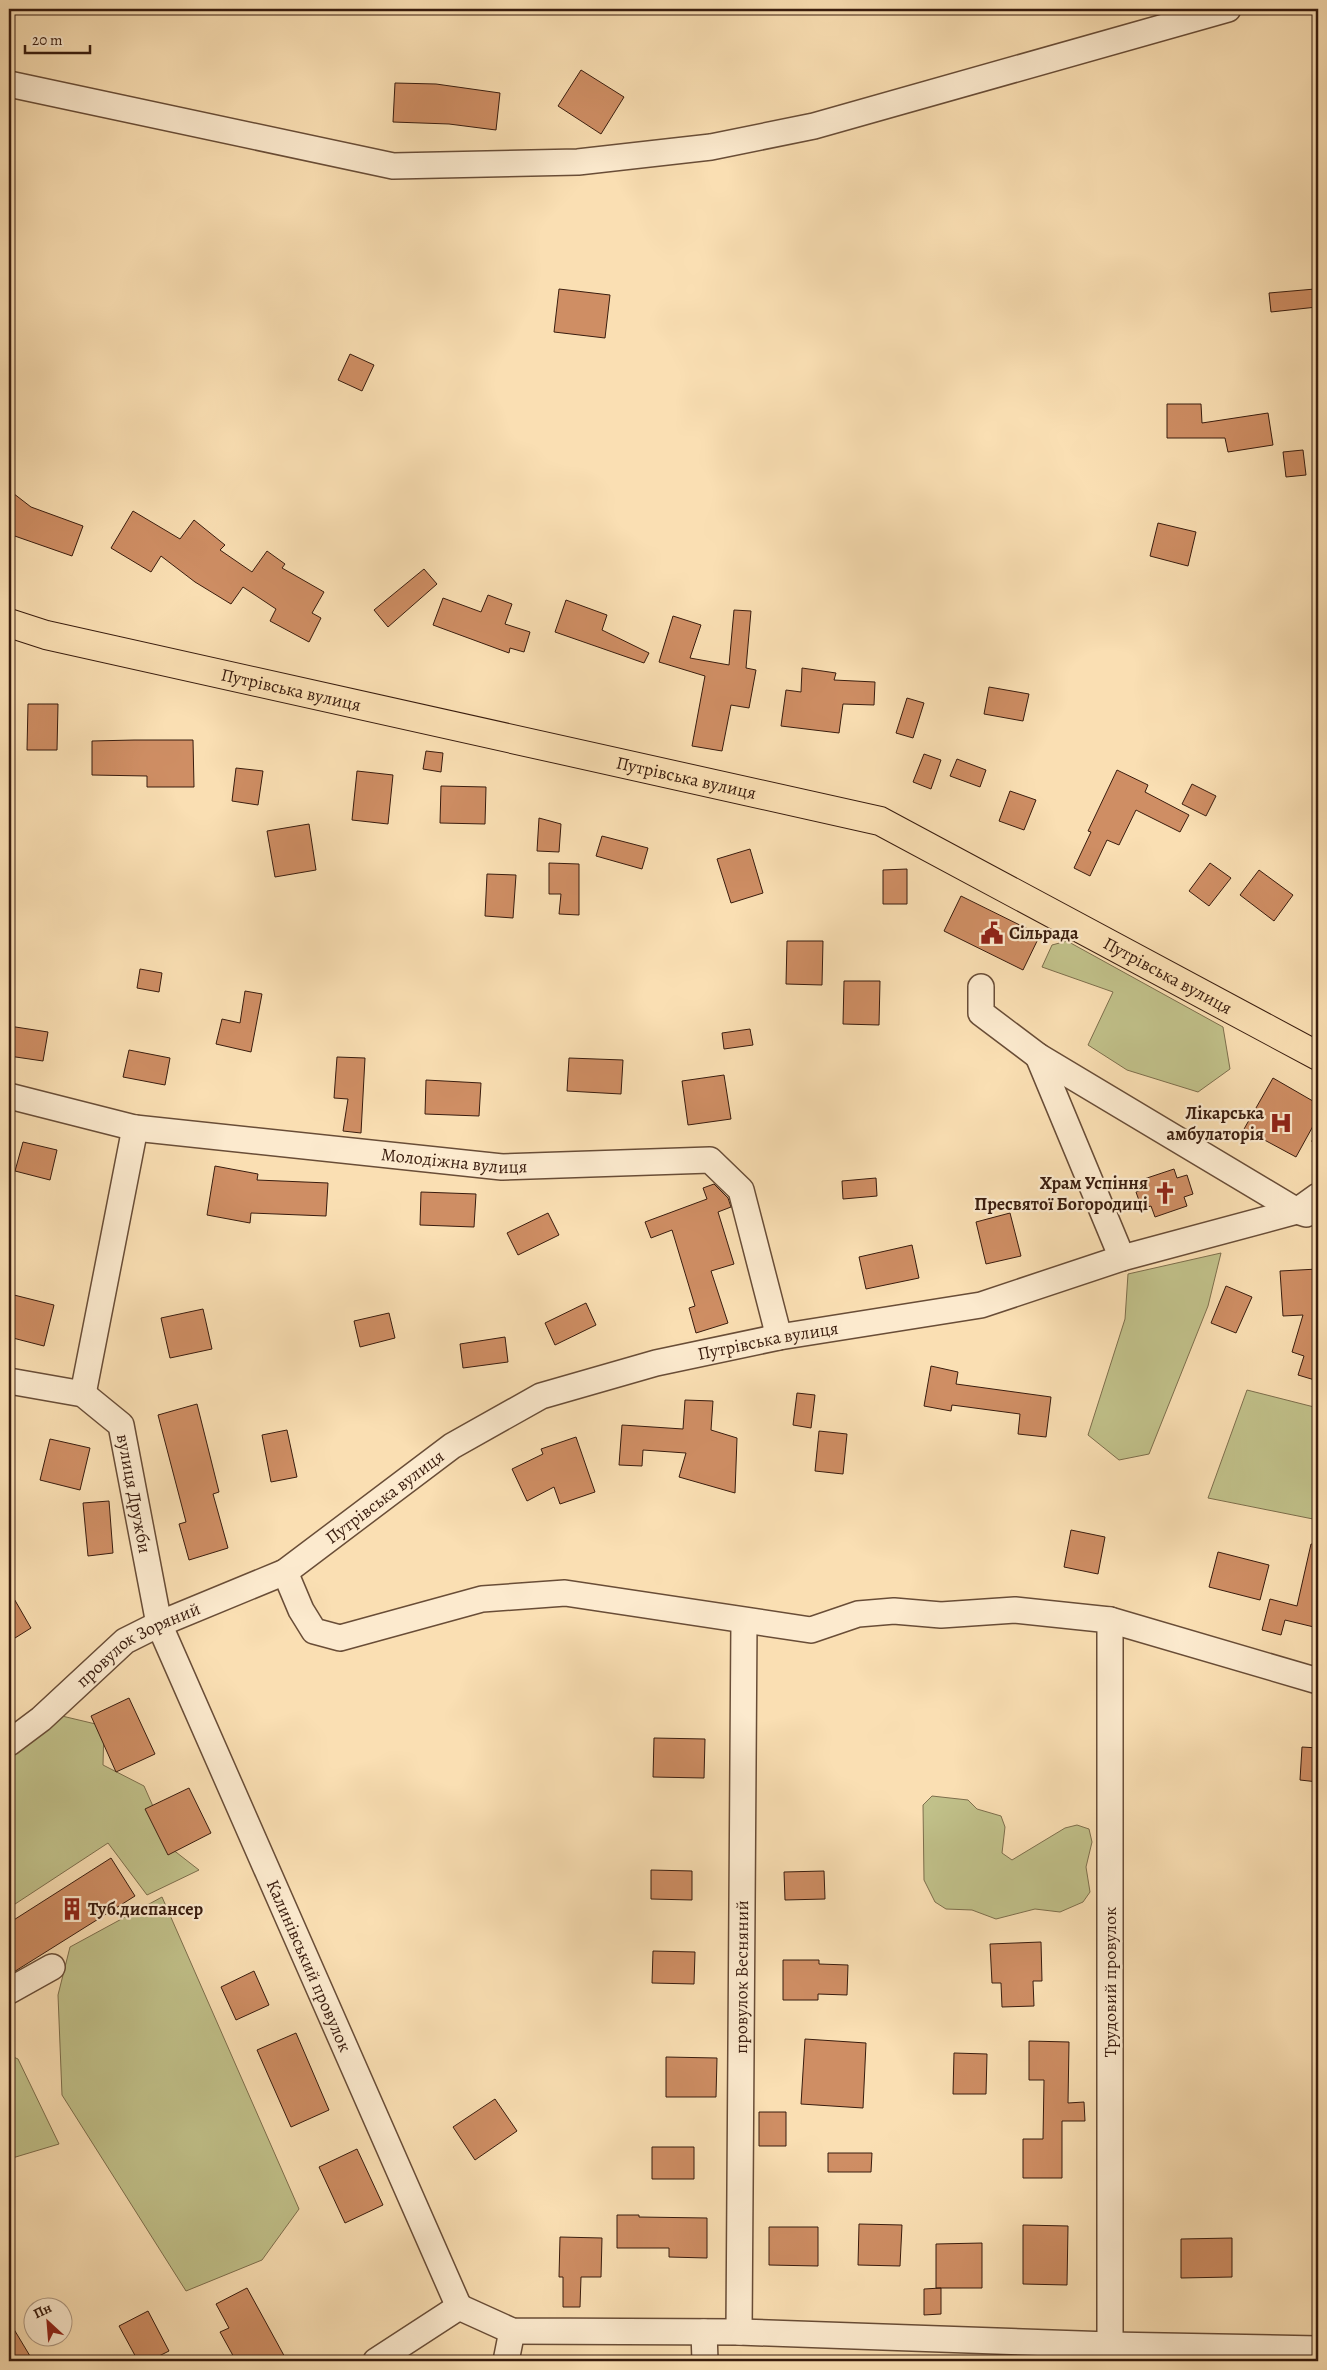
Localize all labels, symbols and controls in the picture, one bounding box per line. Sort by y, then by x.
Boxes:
scale bar [25,22,90,54]
text: 20 m [32,30,63,50]
street label: Путрівська вулиця [219,662,363,717]
street label: Путрівська вулиця [614,751,759,805]
public building icon: Сільрада [979,920,1005,946]
place label: Сільрада [1009,921,1079,945]
street label: Путрівська вулиця [1099,931,1236,1020]
place label: Лікарська амбулаторія [1166,1101,1264,1146]
hospital icon: Лікарська амбулаторія [1268,1110,1294,1136]
street label: Молодіжна вулиця [380,1142,528,1179]
place label: Храм Успіння Пресвятої Богородиці [974,1171,1148,1216]
church icon: Храм Успіння Пресвятої Богородиці [1152,1180,1178,1206]
street label: Путрівська вулиця [695,1316,840,1366]
street label: вулиця Дружби [111,1432,157,1555]
street label: Путрівська вулиця [321,1444,449,1549]
street label: провулок Зоряний [71,1596,204,1693]
street label: Калинівський провулок [261,1876,357,2056]
building icon: Туб.диспансер [59,1896,85,1922]
place label: Туб.диспансер [88,1897,203,1921]
street label: провулок Весняний [729,1900,754,2054]
street label: Трудовий провулок [1098,1907,1122,2057]
north arrow [22,2298,72,2348]
text: Пн [30,2298,55,2323]

